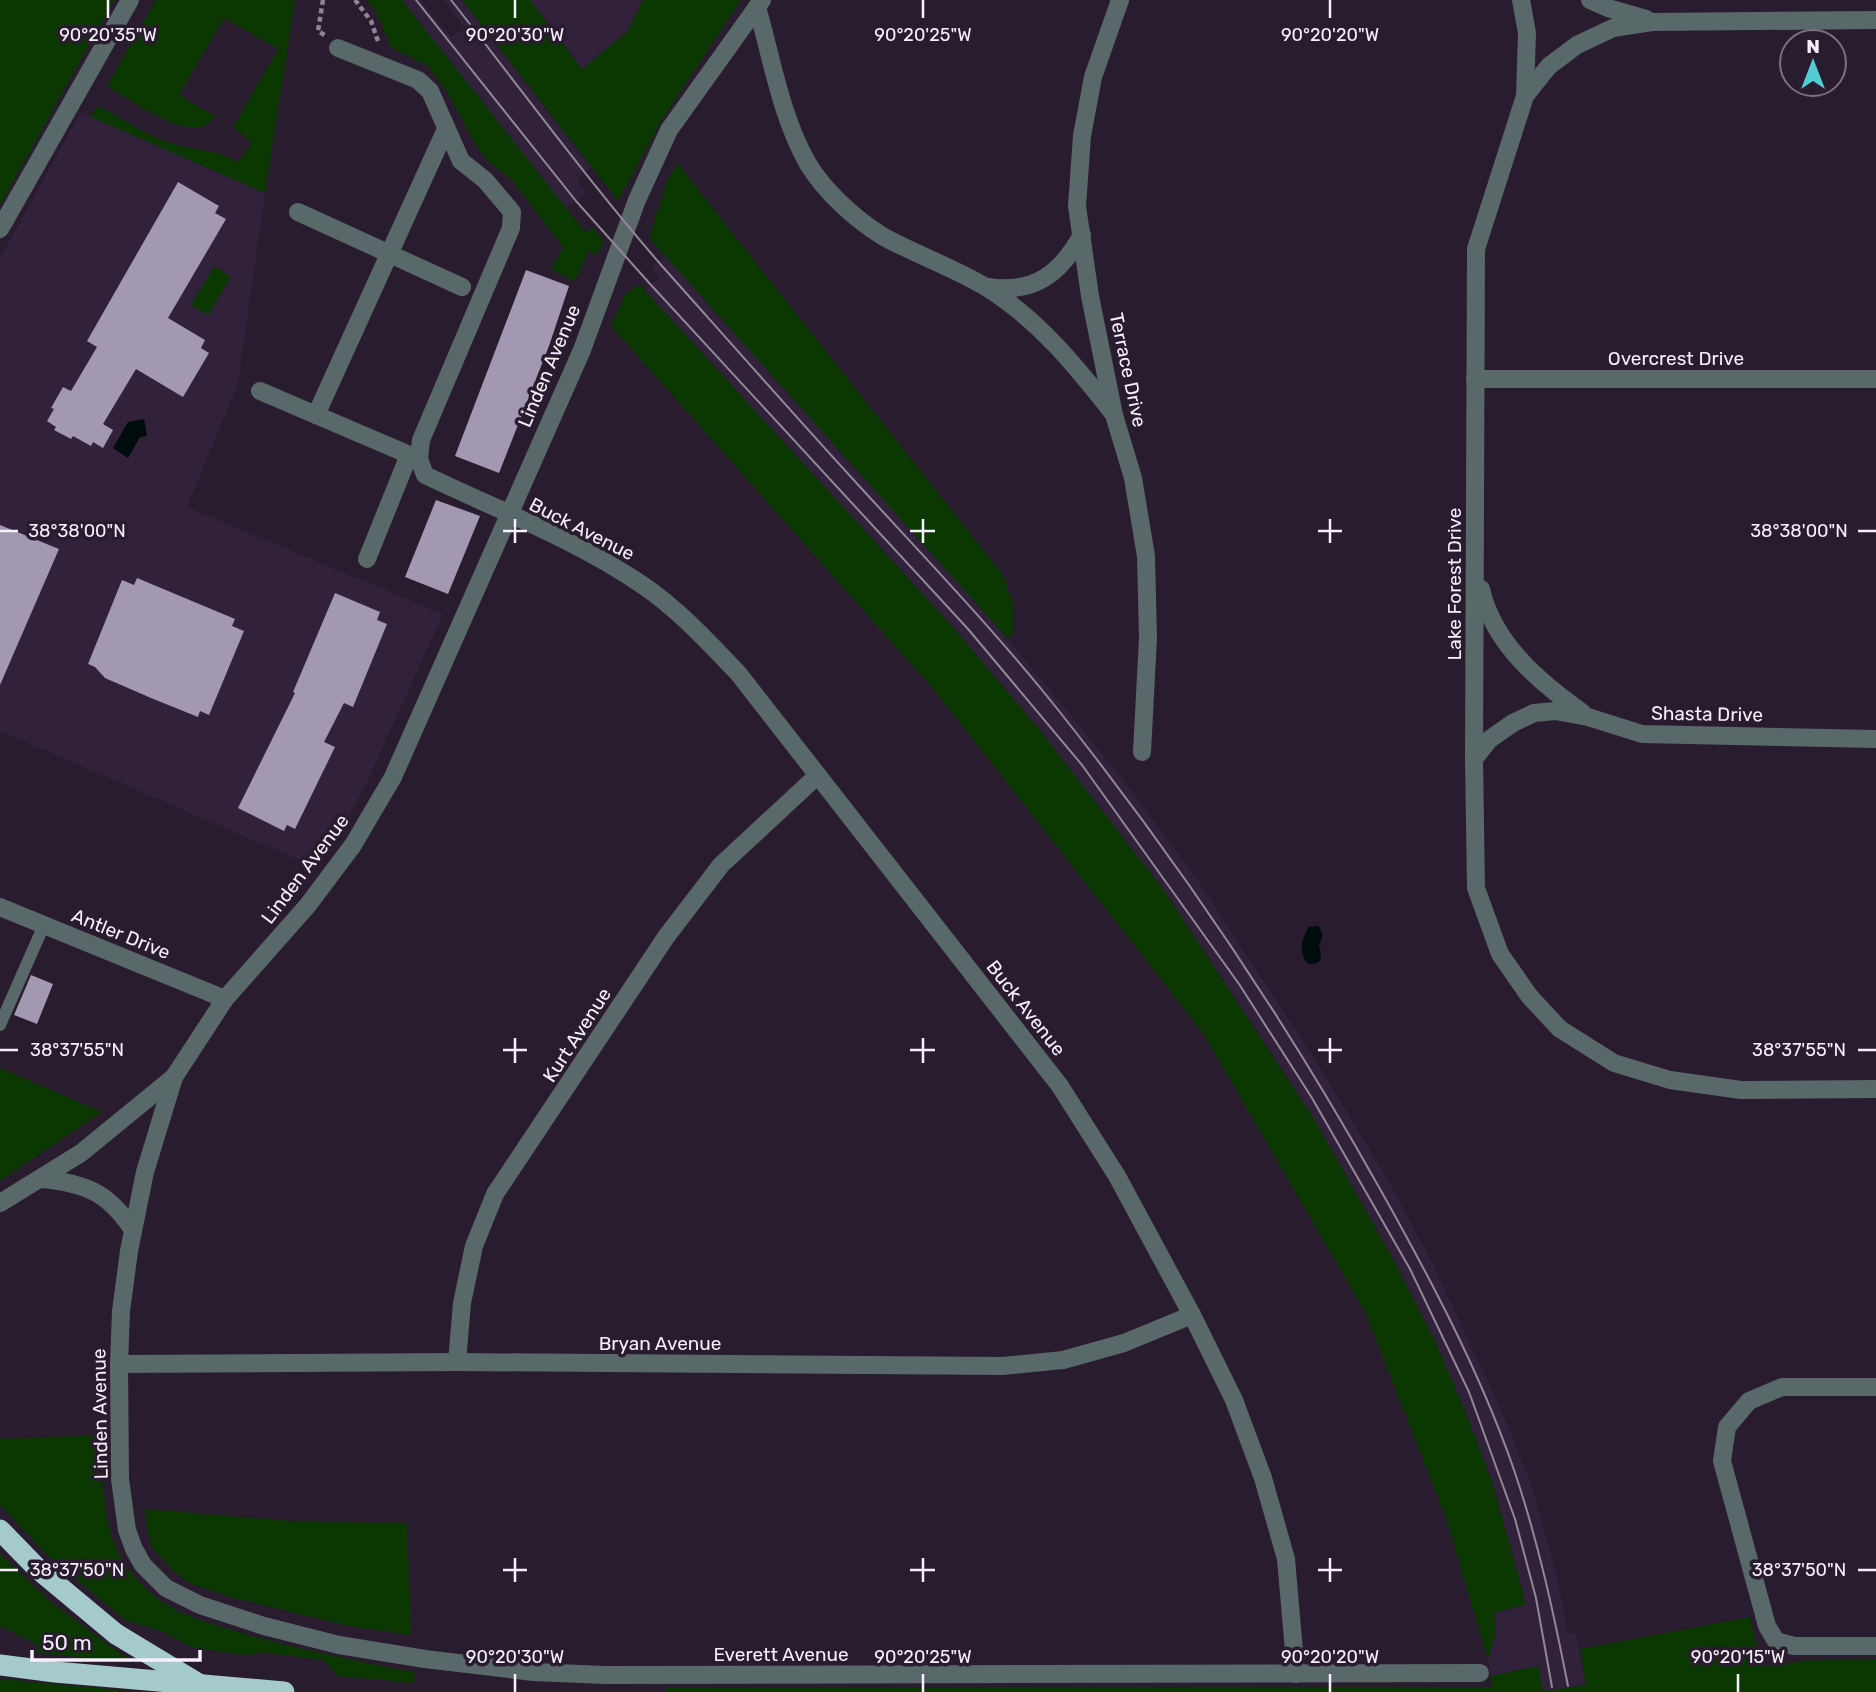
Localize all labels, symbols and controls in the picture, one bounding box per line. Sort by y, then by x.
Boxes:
text: 90°20'35"W [59,24,157,46]
text: 90°20'30"W [466,24,564,46]
text: 90°20'25"W [874,24,972,46]
text: 90°20'20"W [1281,24,1379,46]
north arrow [1778,28,1848,98]
text: N [1806,35,1820,58]
street label: Linden Avenue [513,301,585,431]
street label: Terrace Drive [1105,311,1151,429]
street label: Overcrest Drive [1608,347,1744,370]
street label: Buck Avenue [526,493,638,565]
street label: Lake Forest Drive [1443,508,1466,660]
text: 38°38'00"N [28,520,126,542]
text: 38°38'00"N [1750,520,1848,542]
street label: Shasta Drive [1651,702,1763,726]
street label: Linden Avenue [256,810,354,928]
street label: Antler Drive [68,904,174,964]
street label: Buck Avenue [982,956,1070,1060]
street label: Kurt Avenue [538,984,616,1086]
text: 38°37'55"N [30,1039,124,1061]
text: 38°37'55"N [1752,1039,1846,1061]
street label: Bryan Avenue [599,1332,721,1355]
street label: Linden Avenue [87,1348,113,1480]
text: 38°37'50"N [30,1559,124,1581]
text: 38°37'50"N [1752,1559,1846,1581]
scale bar [32,1618,200,1662]
text: 50 m [42,1630,92,1655]
street label: Everett Avenue [713,1643,849,1666]
text: 90°20'30"W [466,1646,564,1668]
text: 90°20'25"W [874,1646,972,1668]
text: 90°20'20"W [1281,1646,1379,1668]
text: 90°20'15"W [1691,1646,1785,1668]

